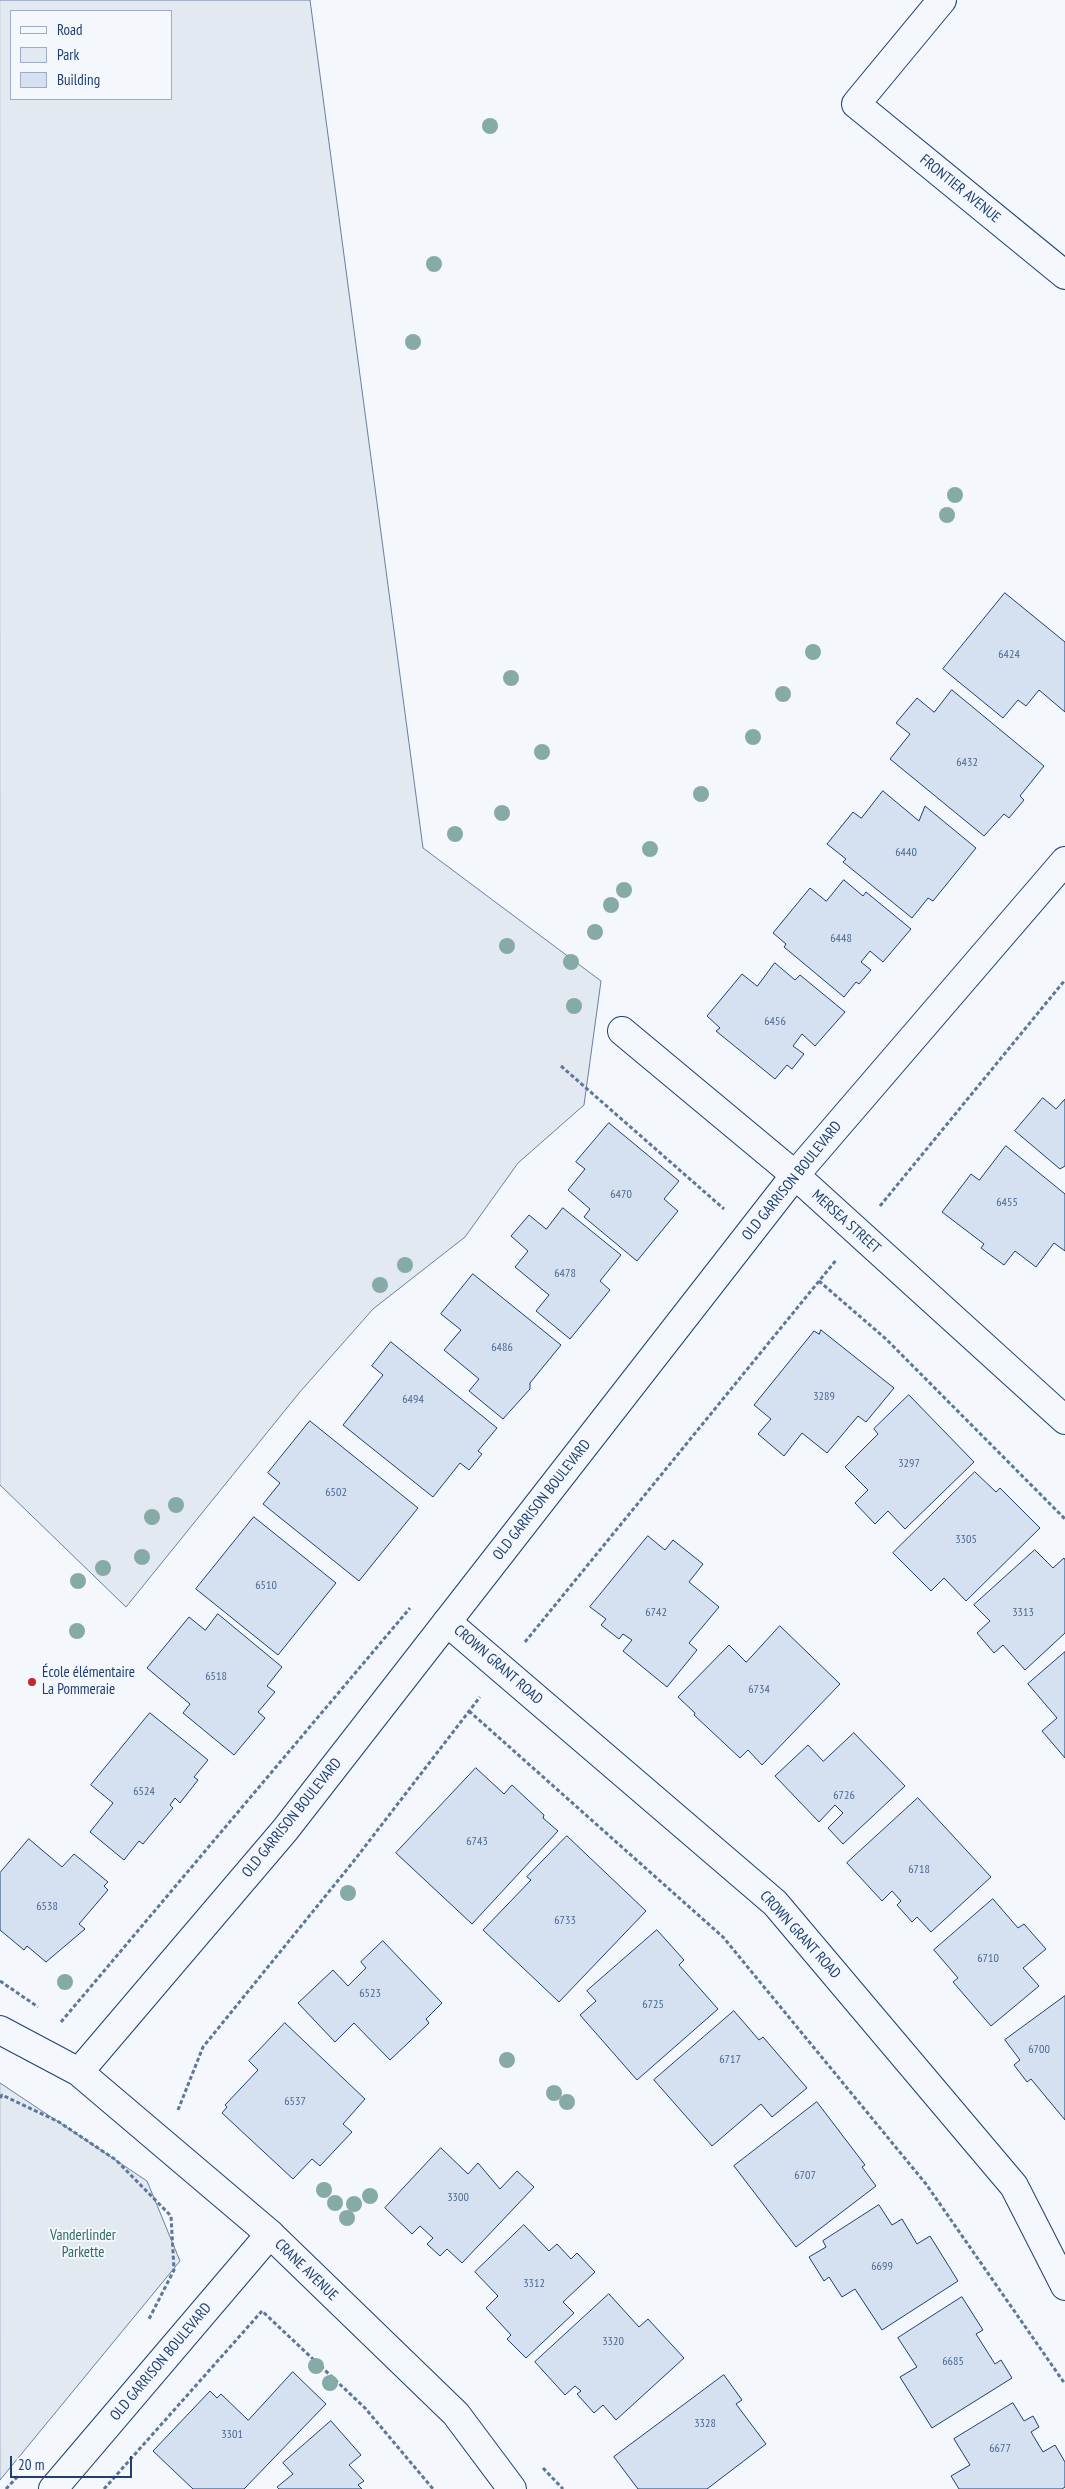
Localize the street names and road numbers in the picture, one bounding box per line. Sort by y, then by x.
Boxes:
street label: FRONTIER AVENUE [916,151,1004,227]
street label: OLD GARRISON BOULEVARD [738,1118,846,1244]
street label: MERSEA STREET [808,1186,884,1258]
street label: OLD GARRISON BOULEVARD [489,1436,595,1564]
street label: CROWN GRANT ROAD [450,1621,546,1709]
street label: OLD GARRISON BOULEVARD [238,1755,346,1881]
street label: CROWN GRANT ROAD [756,1887,844,1983]
street label: CRANE AVENUE [271,2235,341,2305]
street label: OLD GARRISON BOULEVARD [107,2299,215,2425]

